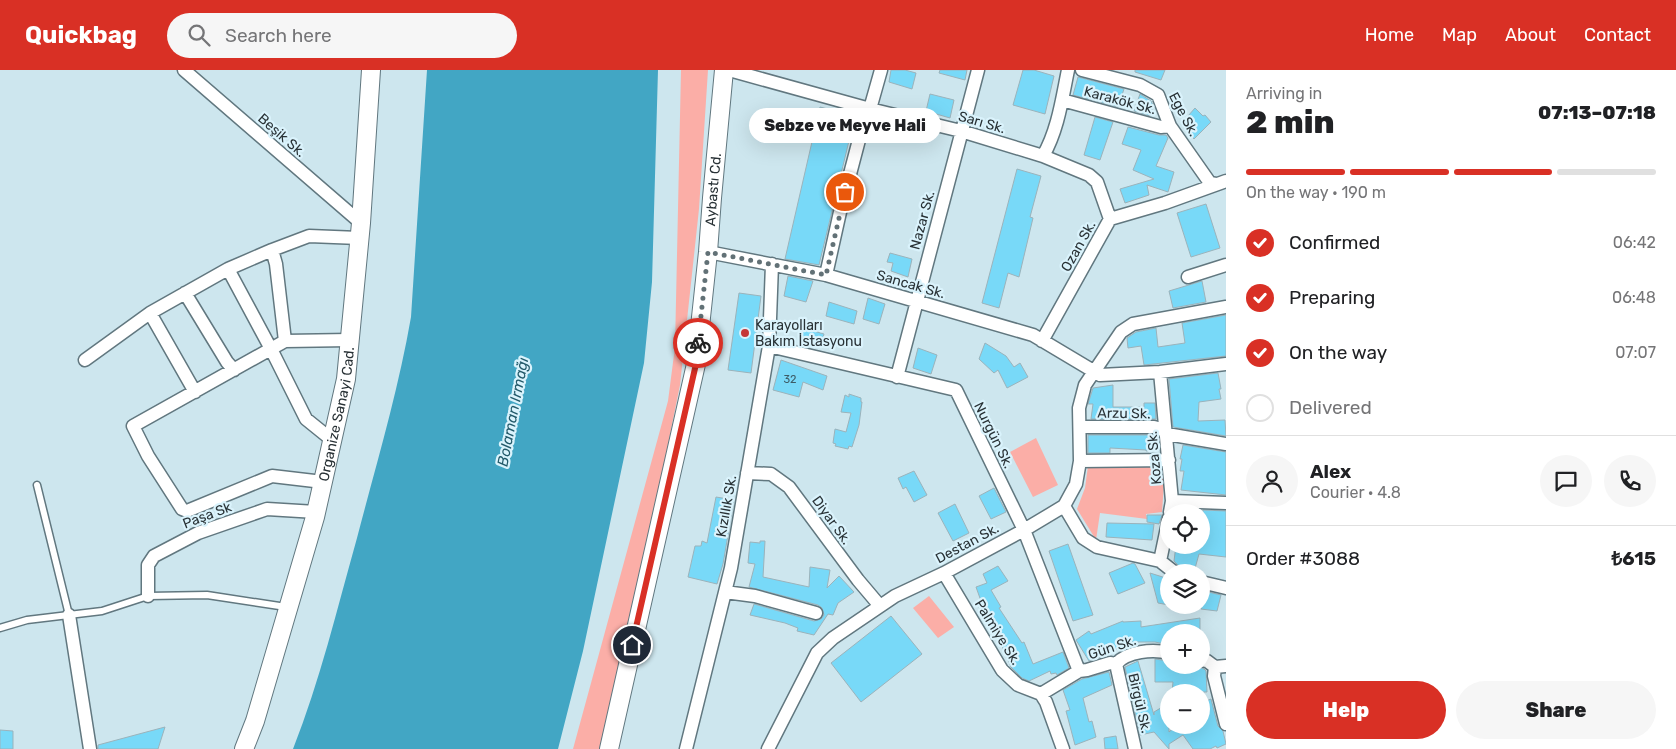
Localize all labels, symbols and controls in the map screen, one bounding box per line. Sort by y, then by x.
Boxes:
search box [167,13,517,58]
text: Quickbag [25,21,137,49]
icon: search [185,21,213,49]
text: Search here [225,24,332,47]
text: Home [1365,24,1414,46]
text: Map [1442,24,1477,46]
text: About [1505,24,1556,46]
text: Contact [1584,24,1651,46]
street label: Karakök Sk. [1082,83,1158,118]
text: Arriving in [1246,84,1322,103]
street label: Ege Sk. [1165,89,1202,139]
text: 07:13–07:18 [1538,101,1656,124]
text: 2 min [1246,103,1335,141]
callout: Sebze ve Meyve Hali [749,107,941,142]
street label: Sarı Sk. [956,108,1007,137]
street label: Beşik Sk. [254,110,309,161]
text: Sebze ve Meyve Hali [764,116,926,135]
street label: Aybastı Cd. [702,152,725,227]
pin [824,171,866,213]
icon: bag [831,178,859,206]
text: On the way · 190 m [1246,183,1386,202]
street label: Nazar Sk. [906,189,938,251]
street label: Ozan Sk. [1057,218,1099,275]
icon: check [1246,229,1274,257]
text: Confirmed [1289,231,1380,254]
text: 06:42 [1613,233,1656,252]
street label: Sancak Sk. [875,267,947,302]
icon: check [1246,284,1274,312]
text: Preparing [1289,286,1375,309]
text: 06:48 [1612,288,1656,307]
place label: Karayolları Bakım İstasyonu [755,317,862,350]
courier [673,318,723,368]
marker: Karayolları Bakım İstasyonu [739,327,751,339]
icon: bike [684,329,712,357]
icon: check [1246,339,1274,367]
text: On the way [1289,341,1387,364]
text: 07:07 [1615,343,1656,362]
street label: Organize Sanayi Cad. [315,346,358,483]
water label: Bolaman Irmağı [494,356,532,468]
house number: 32 [783,373,797,386]
text: Delivered [1289,396,1372,419]
street label: Nurgün Sk. [970,399,1017,471]
street label: Arzu Sk. [1097,405,1151,422]
street label: Koza Sk. [1144,430,1165,485]
button: person [1246,455,1298,507]
button: chat [1540,455,1592,507]
button: phone [1604,455,1656,507]
text: Alex [1310,460,1351,483]
street label: Kızıllık Sk. [713,474,740,538]
text: Courier · 4.8 [1310,483,1401,502]
street label: Diyar Sk. [808,493,855,548]
street label: Paşa Sk [180,498,235,533]
map controls [1160,504,1210,734]
button: locate [1160,504,1210,554]
street label: Destan Sk. [933,520,1002,567]
text: Order #3088 [1246,547,1360,570]
text: ₺615 [1611,547,1656,570]
button: layers [1160,564,1210,614]
street label: Palmiye Sk. [971,596,1024,668]
pin [611,624,653,666]
button: + [1160,624,1210,674]
icon: home [618,631,646,659]
street label: Gün Sk. [1086,632,1138,663]
street label: Birgül Sk. [1124,671,1155,735]
button: Help [1246,681,1446,739]
button: Share [1456,681,1656,739]
button: − [1160,684,1210,734]

